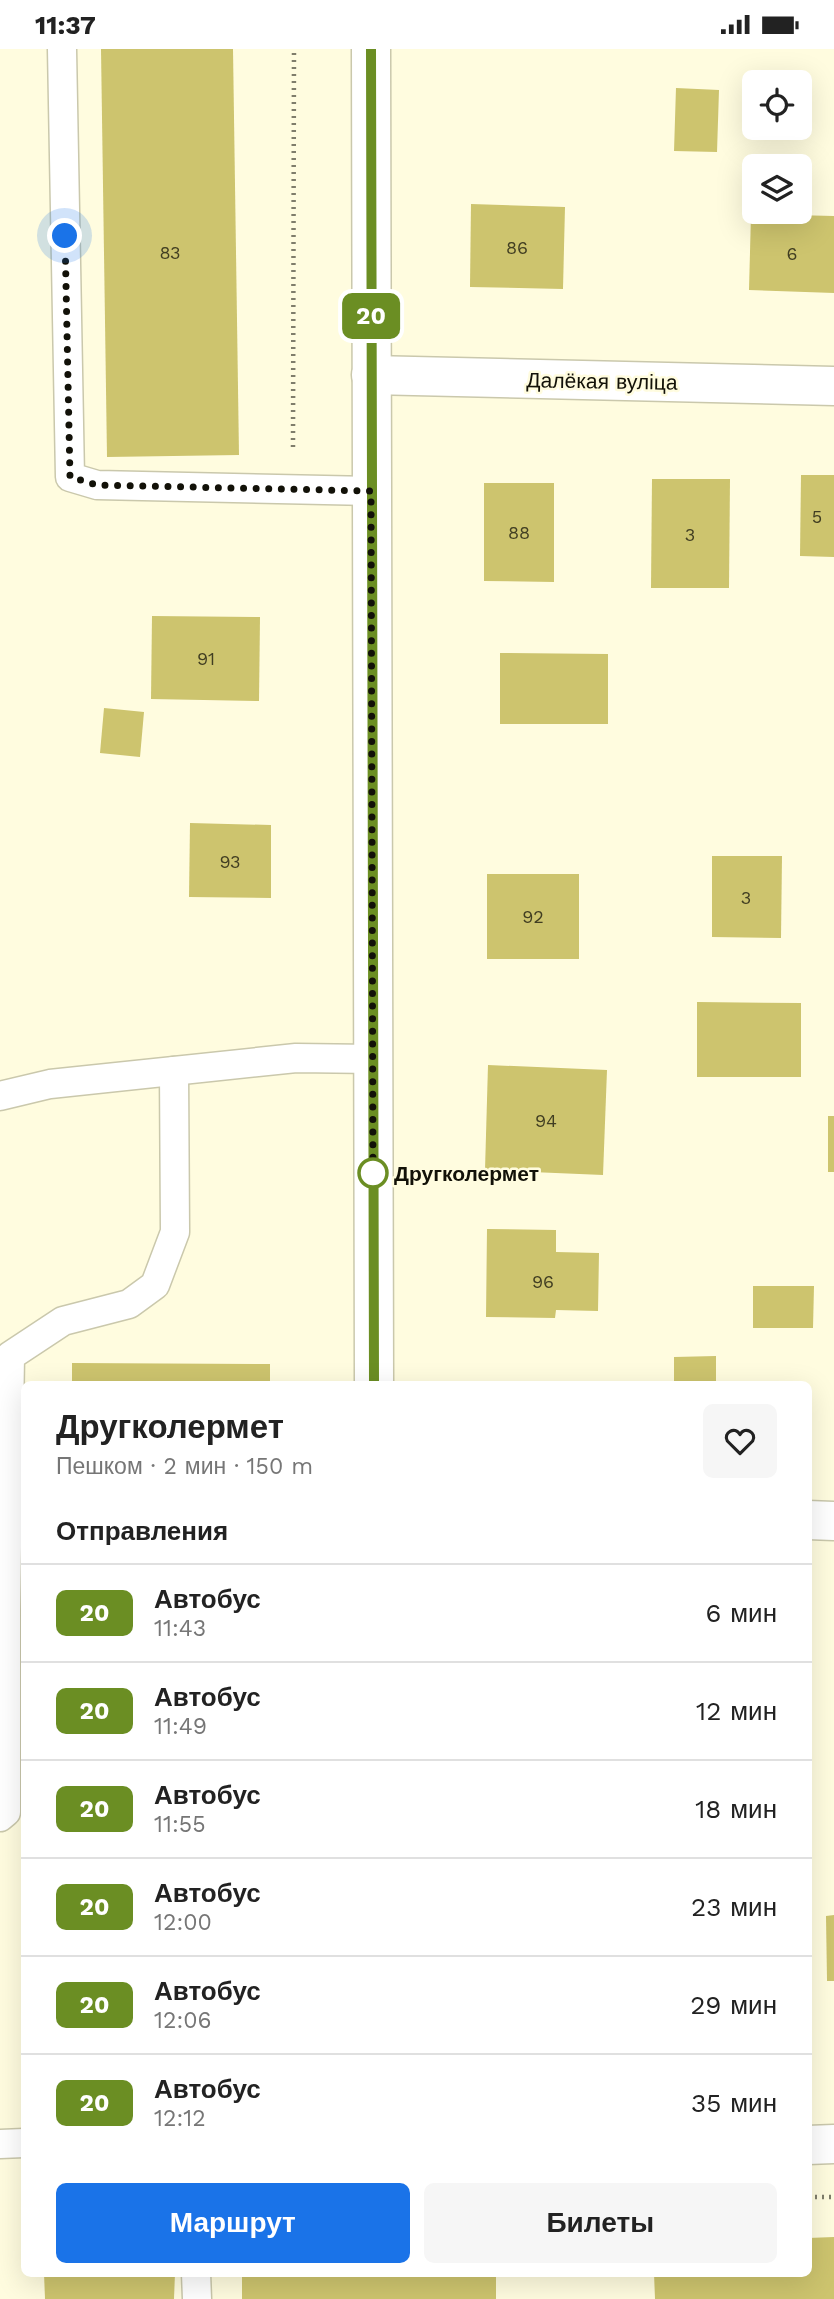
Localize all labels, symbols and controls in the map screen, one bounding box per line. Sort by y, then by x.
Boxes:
text: 11:37 [35,10,96,40]
map controls [742,70,812,224]
button: locate [742,70,812,140]
button: layers [742,154,812,224]
your location [47,218,82,253]
house number: 86 [506,237,528,258]
house number: 83 [159,242,181,263]
house number: 6 [787,243,797,264]
line badge: 20 [340,293,402,339]
text: 20 [356,302,386,330]
street label: Далёкая вуліца [526,367,678,395]
house number: 5 [812,506,822,527]
house number: 88 [508,522,530,543]
house number: 3 [685,524,695,545]
house number: 91 [197,648,215,669]
house number: 93 [219,851,241,872]
house number: 3 [741,887,751,908]
house number: 92 [522,906,544,927]
house number: 94 [535,1110,557,1131]
marker: Другколермет [358,1158,388,1188]
place label: Другколермет [394,1161,539,1186]
house number: 96 [532,1271,554,1292]
button: heart [703,1404,777,1478]
text: Другколермет [56,1407,284,1446]
text: Пешком · 2 мин · 150 m [56,1453,313,1480]
text: Отправления [56,1516,228,1546]
text: Автобус [154,1584,261,1614]
text: 6 мин [706,1598,777,1628]
text: 20 [80,1599,109,1627]
text: 11:43 [154,1615,206,1642]
text: Автобус [154,1682,261,1712]
text: 12 мин [696,1696,777,1726]
text: 20 [80,1697,109,1725]
text: 11:49 [154,1713,207,1740]
text: Автобус [154,1780,261,1810]
text: 18 мин [695,1794,777,1824]
text: 20 [80,1795,109,1823]
text: 11:55 [154,1811,206,1838]
text: Автобус [154,1878,261,1908]
text: 23 мин [691,1892,777,1922]
text: 20 [80,1893,109,1921]
text: 12:00 [154,1909,212,1936]
text: Автобус [154,1976,261,2006]
text: 29 мин [690,1990,777,2020]
text: 20 [80,1991,109,2019]
text: 12:06 [154,2007,211,2034]
text: Автобус [154,2074,261,2104]
text: 35 мин [691,2088,777,2118]
text: 20 [80,2089,109,2117]
text: 12:12 [154,2105,206,2132]
button: Маршрут [56,2183,410,2263]
button: Билеты [424,2183,777,2263]

